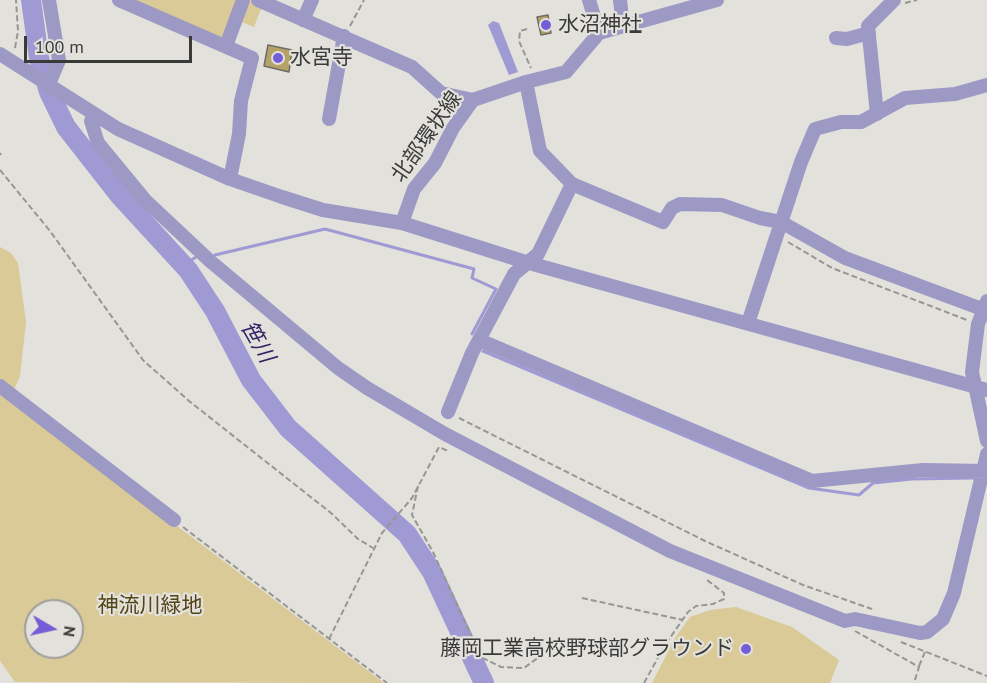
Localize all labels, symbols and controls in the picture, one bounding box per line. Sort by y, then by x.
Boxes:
place label: 水沼神社 [558,12,642,38]
marker: 水沼神社 [539,18,553,32]
scale bar [27,24,195,62]
text: 100 m [35,35,84,58]
place label: 水宮寺 [290,45,353,71]
marker: 水宮寺 [271,51,285,65]
street label: 北部環状線 [387,87,467,187]
water label: 笹川 [235,316,279,368]
park label: 神流川緑地 [98,593,202,619]
north arrow [24,599,84,659]
text: N [59,625,81,638]
place label: 藤岡工業高校野球部グラウンド [440,636,734,662]
marker: 藤岡工業高校野球部グラウンド [739,642,753,656]

